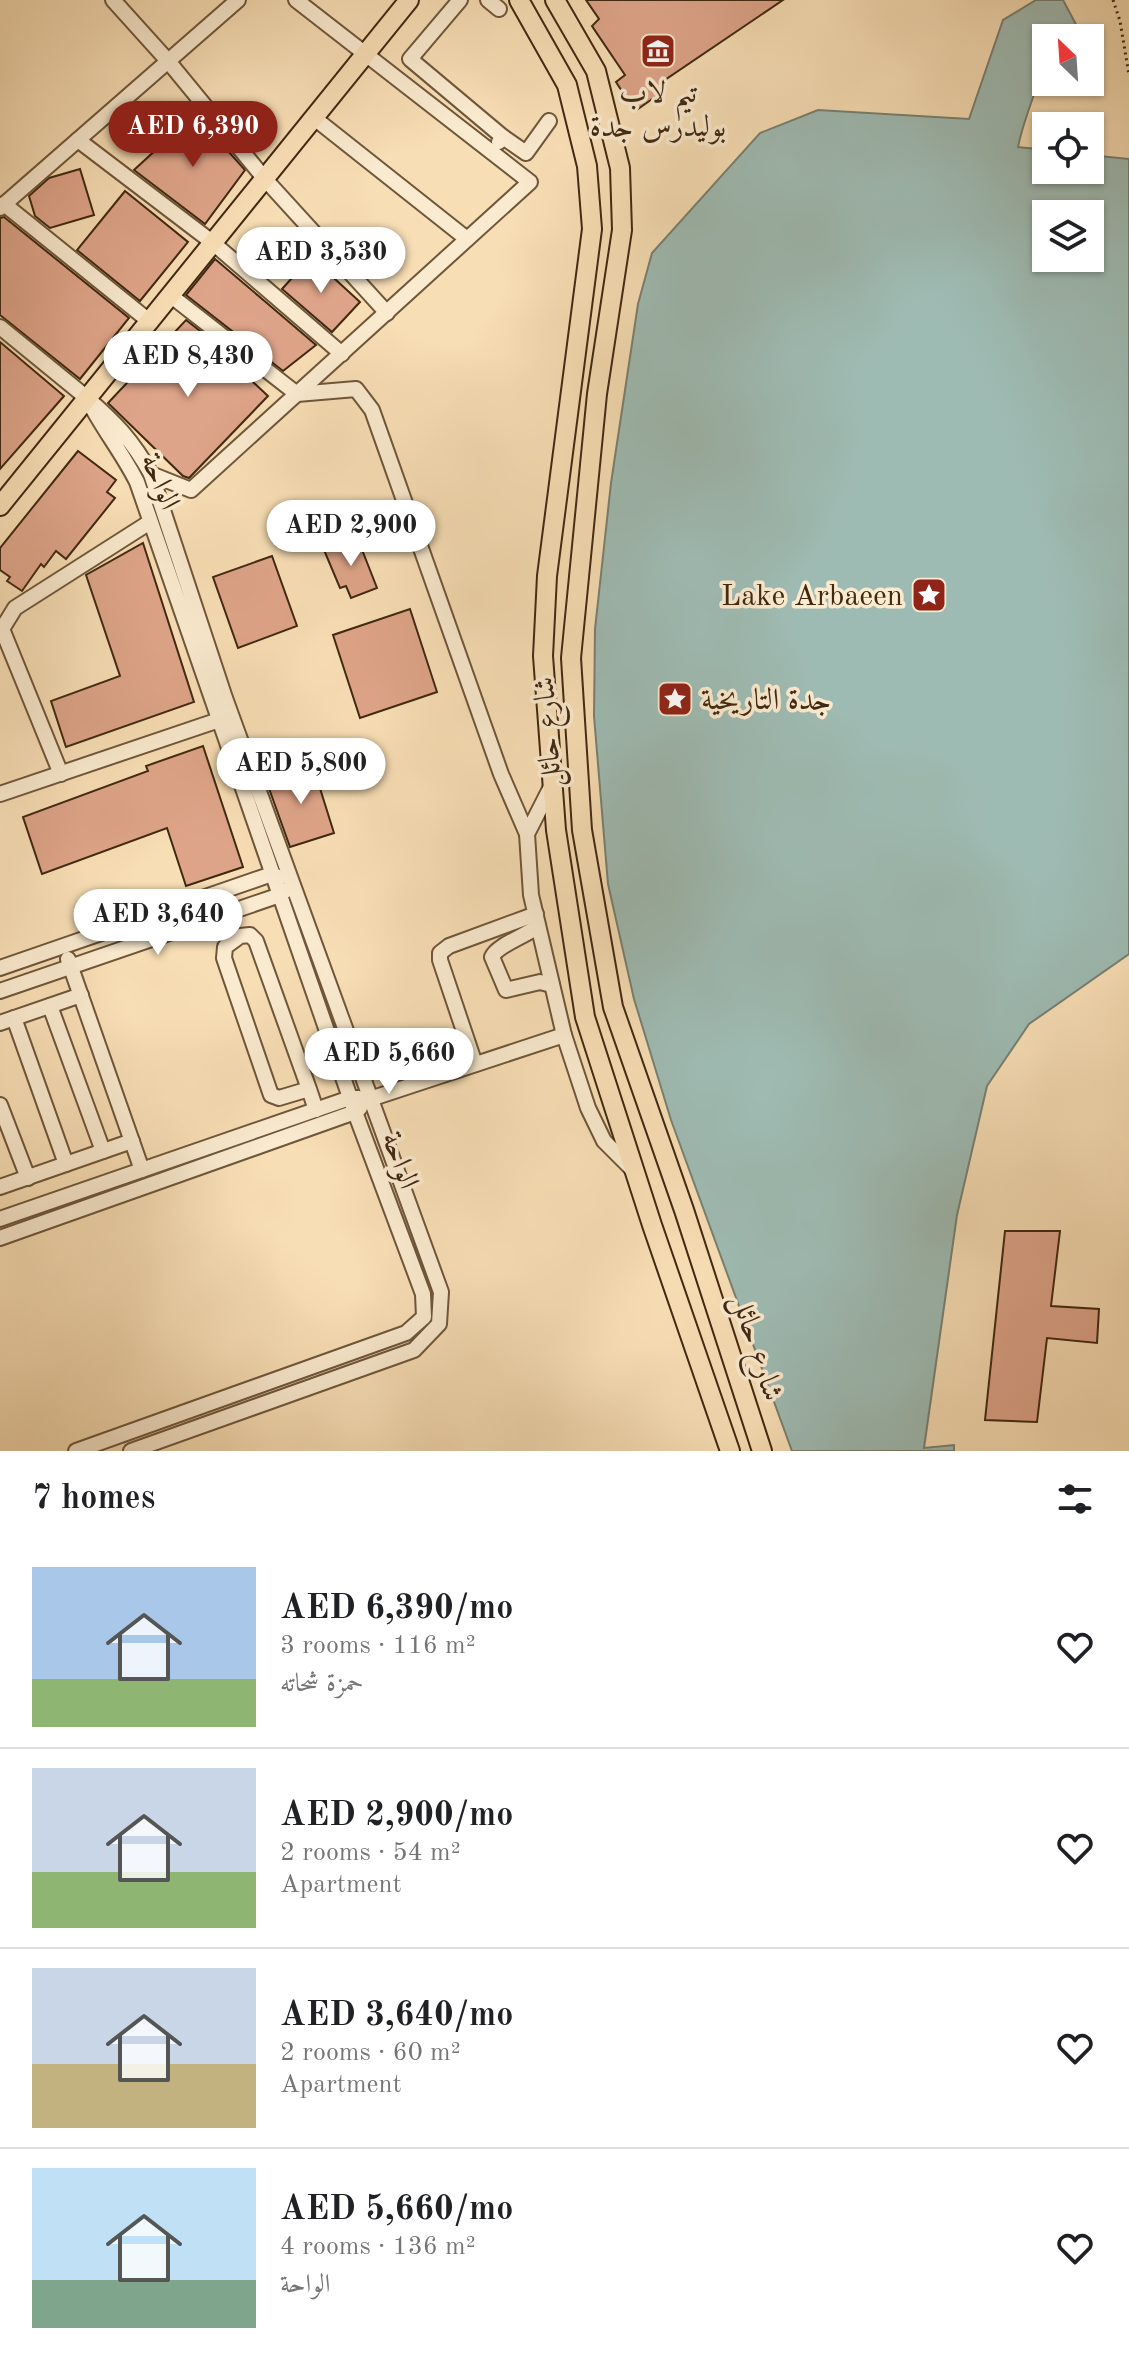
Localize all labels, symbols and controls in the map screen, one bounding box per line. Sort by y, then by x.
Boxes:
north arrow [1032,24,1104,96]
map controls [1032,24,1104,272]
museum icon: تيم لاب بوليدرس جدة [639,32,677,70]
place label: تيم لاب بوليدرس جدة [590,79,726,145]
pin: AED 6,390 [101,101,285,169]
button: locate [1032,112,1104,184]
text: AED 6,390 [127,114,259,140]
button: layers [1032,200,1104,272]
pin: AED 3,530 [229,227,413,295]
text: AED 3,530 [255,240,387,266]
pin: AED 8,430 [96,331,280,399]
text: AED 8,430 [122,344,254,370]
street label: الواحة [132,449,184,515]
pin: AED 2,900 [259,500,443,568]
text: AED 2,900 [285,513,417,539]
place icon: Lake Arbaeen [910,576,948,614]
place label: Lake Arbaeen [721,582,903,612]
street label: شارع حائل [530,675,576,788]
place icon: جدة التاريخية [656,680,694,718]
place label: جدة التاريخية [701,686,831,716]
pin: AED 5,800 [209,738,393,806]
text: AED 5,800 [235,751,367,777]
pin: AED 3,640 [66,889,250,957]
text: AED 3,640 [92,902,224,928]
pin: AED 5,660 [297,1028,481,1096]
text: AED 5,660 [323,1041,455,1067]
street label: الواحة [373,1128,423,1194]
street label: شارع حائل [717,1290,787,1407]
icon: filters [1053,1477,1097,1521]
text: 7 homes [32,1482,155,1516]
text: AED 6,390/mo [280,1592,513,1626]
icon: home [96,1599,192,1695]
icon: heart [1053,1625,1097,1669]
text: 3 rooms · 116 m² [280,1633,476,1659]
text: حمزة شحاته [280,1671,364,1697]
text: AED 2,900/mo [280,1799,513,1833]
icon: home [96,1800,192,1896]
icon: heart [1053,1826,1097,1870]
text: 2 rooms · 54 m² [280,1840,461,1866]
text: Apartment [280,1872,402,1898]
text: AED 3,640/mo [280,1999,513,2033]
icon: home [96,2000,192,2096]
icon: heart [1053,2026,1097,2070]
text: 2 rooms · 60 m² [280,2040,461,2066]
text: Apartment [280,2072,402,2098]
text: AED 5,660/mo [280,2193,513,2227]
icon: home [96,2200,192,2296]
icon: heart [1053,2226,1097,2270]
text: 4 rooms · 136 m² [280,2234,476,2260]
text: الواحة [280,2272,330,2298]

